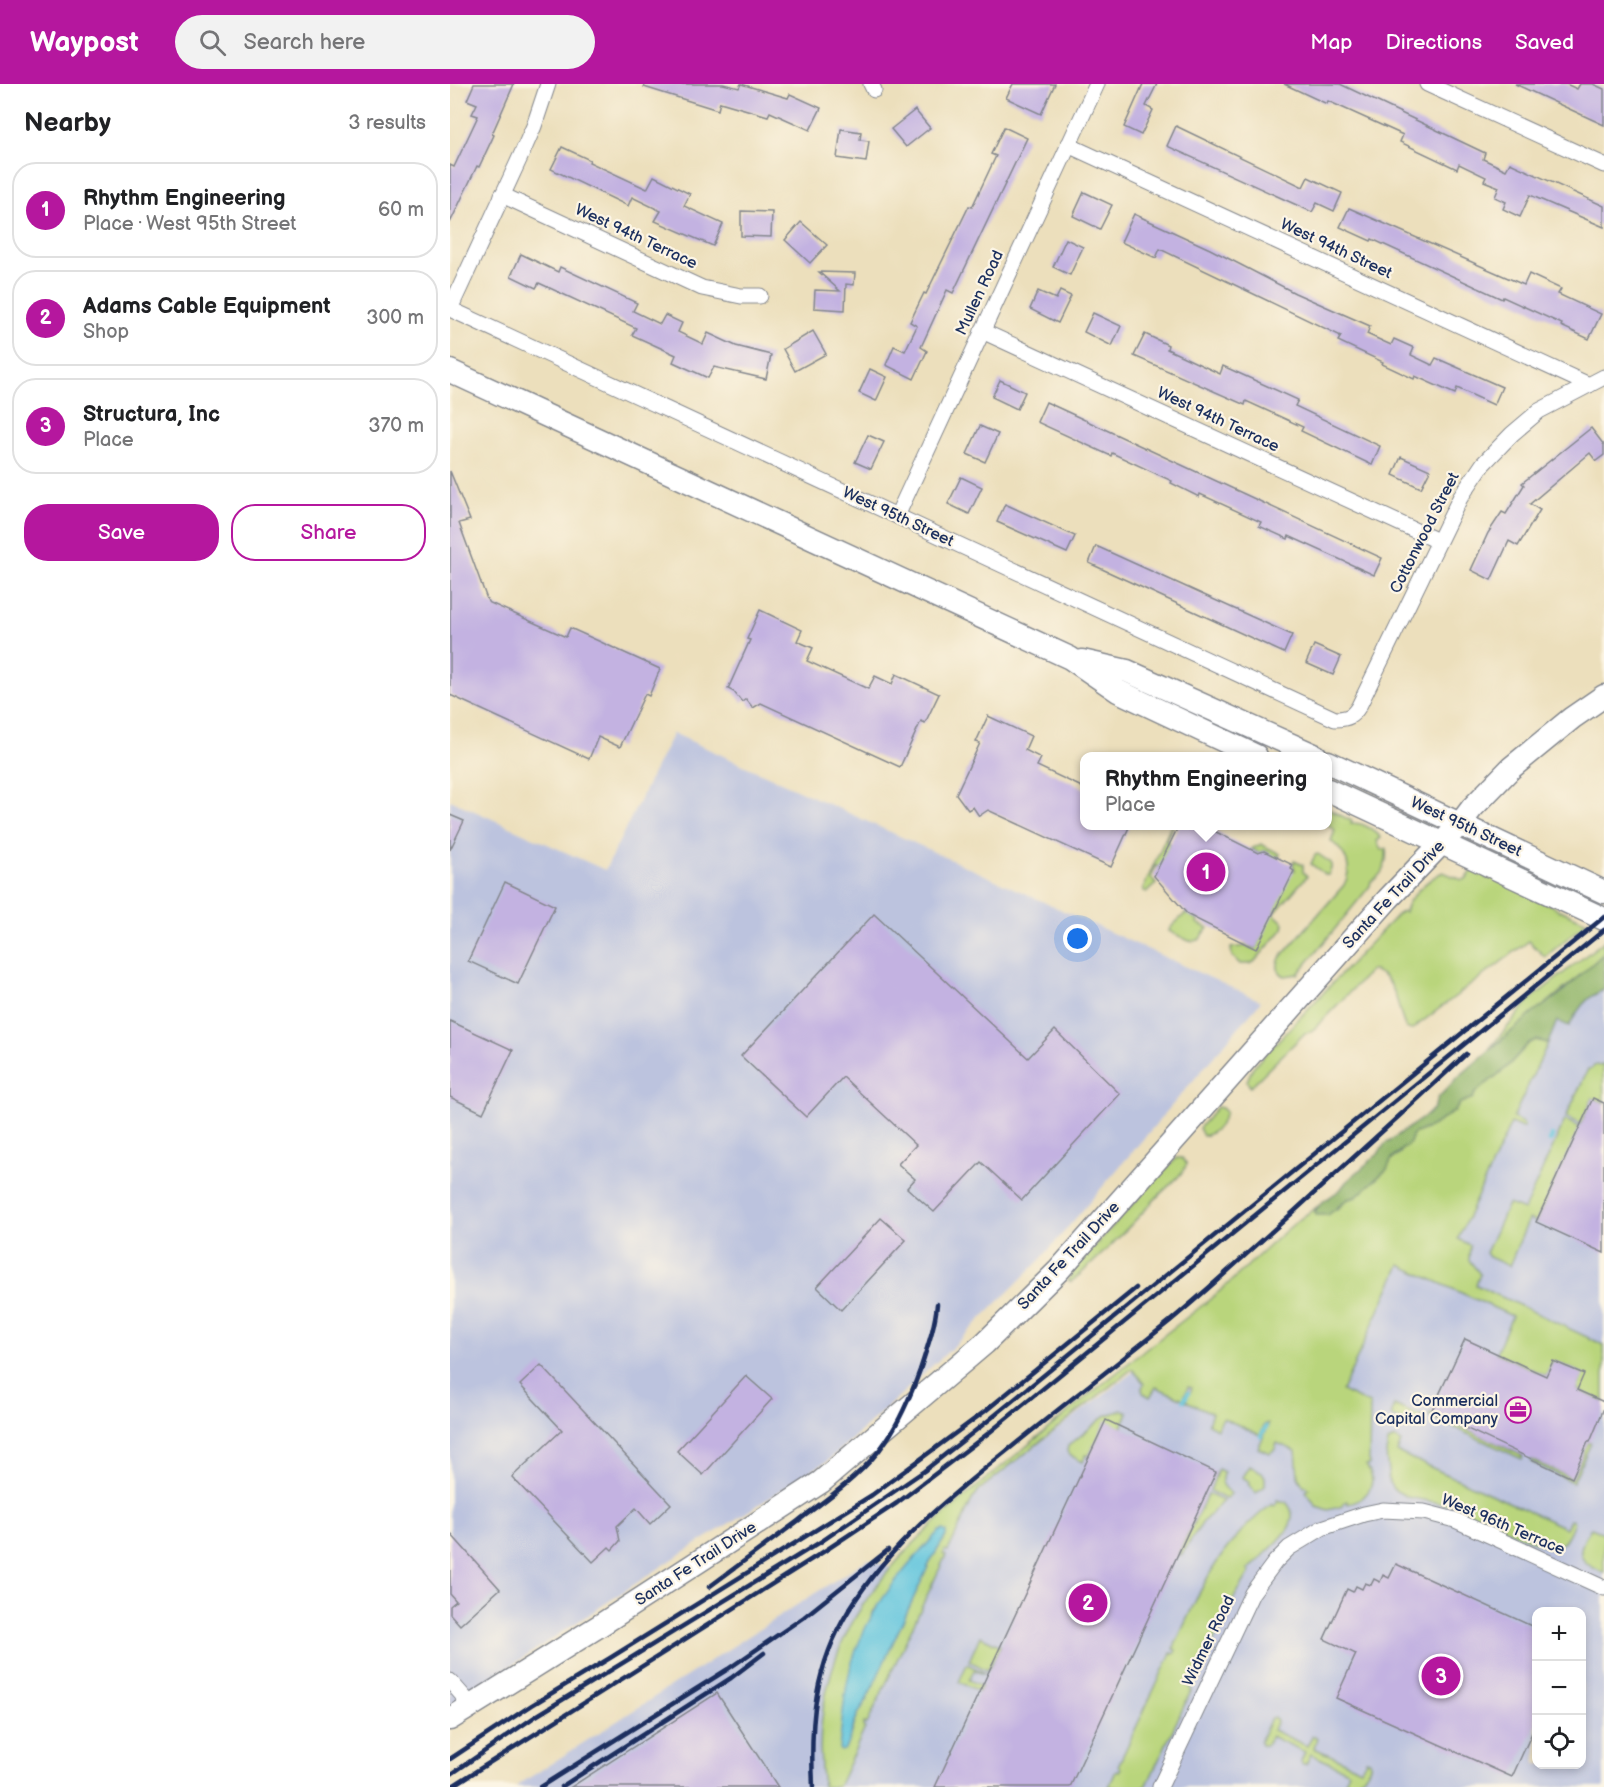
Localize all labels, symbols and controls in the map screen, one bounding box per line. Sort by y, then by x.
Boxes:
search box [175,15,595,69]
text: Waypost [30,26,139,59]
icon: search [196,26,229,59]
text: Search here [244,29,365,56]
text: Map [1310,30,1353,55]
text: Directions [1386,30,1482,55]
text: Saved [1515,30,1574,55]
text: Nearby [24,108,111,139]
text: 3 results [348,111,426,135]
text: Rhythm Engineering [83,185,286,212]
text: 1 [41,198,50,222]
text: 60 m [378,198,424,222]
street label: West 94th Terrace [572,200,701,274]
text: Place · West 95th Street [83,212,297,236]
street label: West 94th Street [1277,215,1395,283]
street label: Mullen Road [952,248,1008,338]
text: Adams Cable Equipment [83,293,331,320]
text: 2 [40,306,51,330]
text: 300 m [366,306,424,330]
text: Shop [83,320,129,344]
street label: West 94th Terrace [1154,383,1283,457]
text: Structura, Inc [83,401,220,428]
text: 3 [40,414,51,438]
text: 370 m [368,414,424,438]
text: Place [83,428,134,452]
street label: Cottonwood Street [1386,469,1464,597]
street label: West 95th Street [839,483,957,551]
button: Save [24,504,219,561]
button: Share [231,504,426,561]
popup [1080,752,1332,830]
text: Rhythm Engineering [1105,766,1307,793]
text: Place [1105,793,1155,817]
street label: West 95th Street [1407,793,1525,861]
street label: Santa Fe Trail Drive [1339,837,1449,953]
pin: 1 [1186,850,1226,894]
your location [1063,924,1092,953]
street label: Santa Fe Trail Drive [1014,1198,1124,1314]
place label: Commercial Capital Company [1375,1392,1499,1429]
office icon: Commercial Capital Company [1503,1395,1533,1425]
street label: West 96th Terrace [1438,1490,1568,1560]
street label: Santa Fe Trail Drive [632,1517,761,1610]
pin: 2 [1068,1580,1108,1625]
street label: Widmer Road [1179,1593,1239,1689]
map controls [1532,1607,1586,1769]
button: + [1532,1607,1586,1661]
pin: 3 [1422,1654,1460,1698]
button: − [1532,1661,1586,1715]
button: locate [1532,1715,1586,1769]

